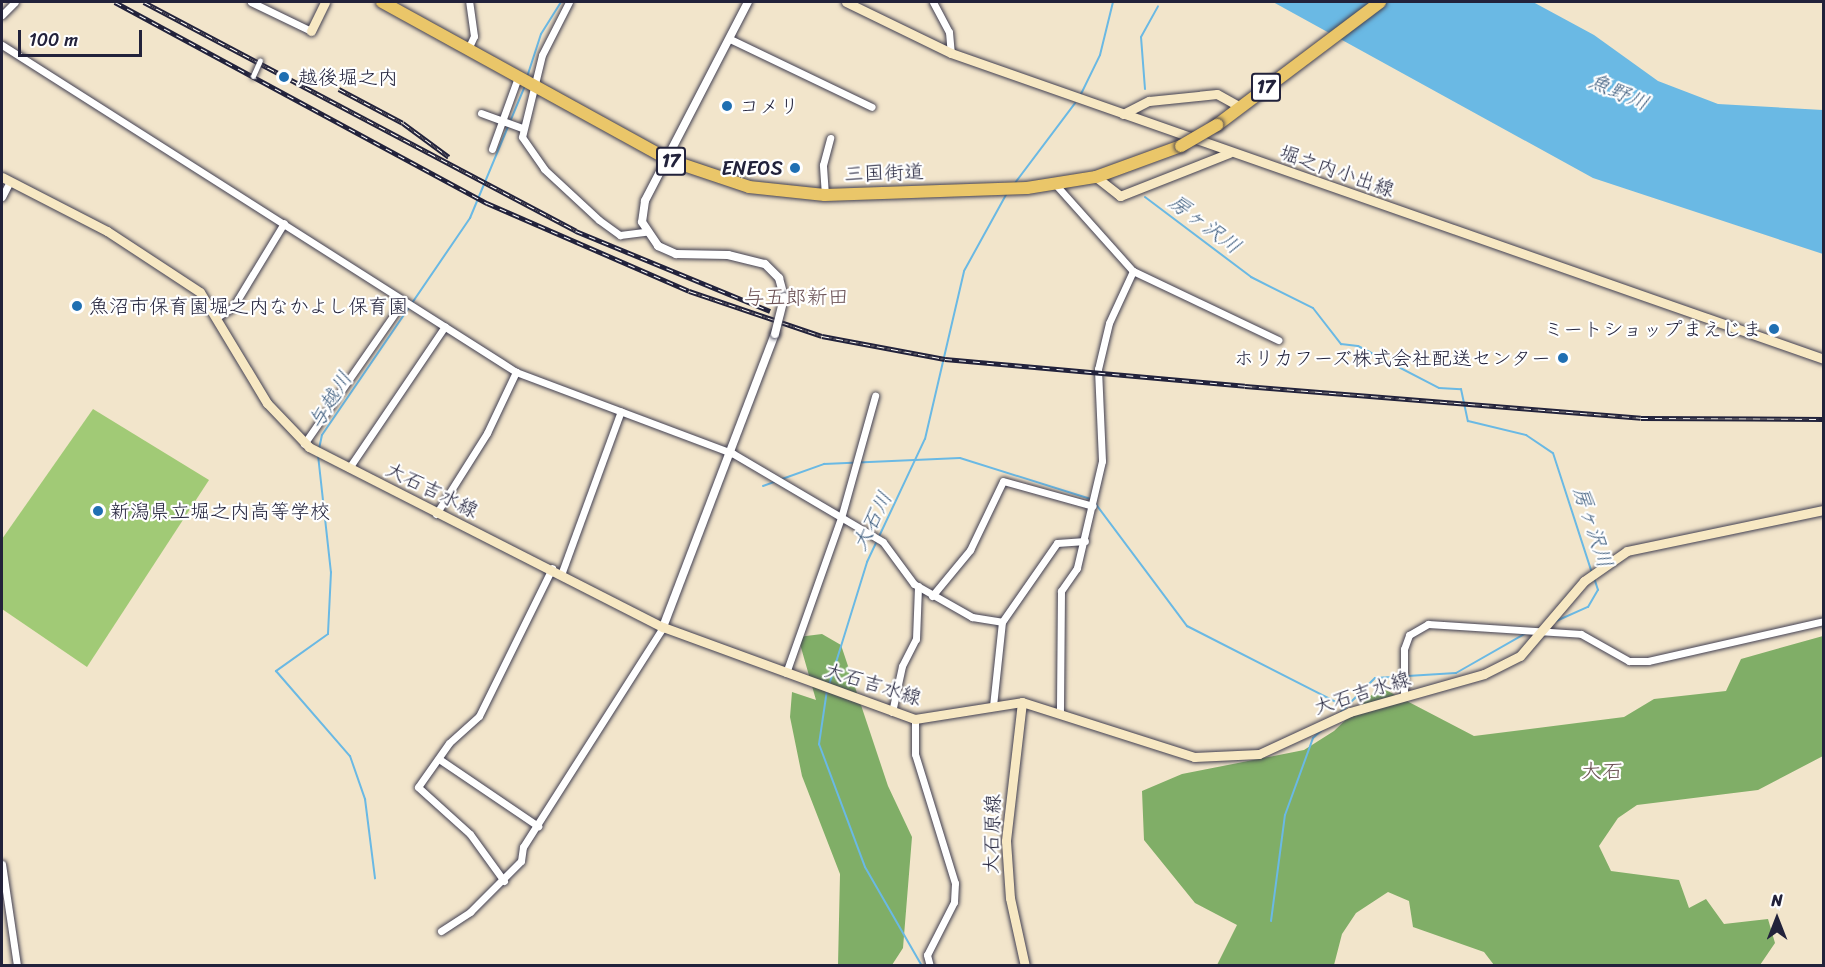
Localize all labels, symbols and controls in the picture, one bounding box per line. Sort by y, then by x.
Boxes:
scale bar [21,18,146,56]
text: 100 m [29,24,78,56]
place label: 越後堀之内 [298,65,398,89]
marker: 越後堀之内 [275,68,293,86]
water label: 魚野川 [1585,68,1653,116]
road number: 17 [1251,72,1281,102]
place label: コメリ [739,94,799,118]
marker: コメリ [720,99,734,113]
street label: 堀之内小出線 [1276,140,1398,202]
road number: 17 [656,146,686,176]
place label: ENEOS [721,156,783,180]
street label: 三国街道 [844,160,924,186]
marker: ENEOS [788,161,802,175]
water label: 房ヶ沢川 [1164,189,1246,259]
district label: 与五郎新田 [744,284,848,310]
place label: 魚沼市保育園堀之内なかよし保育園 [89,294,409,318]
marker: 魚沼市保育園堀之内なかよし保育園 [70,299,84,313]
place label: ミートショップまえじま [1542,317,1762,341]
marker: ミートショップまえじま [1767,322,1781,336]
place label: ホリカフーズ株式会社配送センター [1231,346,1551,370]
marker: ホリカフーズ株式会社配送センター [1556,351,1570,365]
water label: 与越川 [303,367,357,433]
street label: 大石吉水線 [382,457,482,523]
water label: 房ヶ沢川 [1568,483,1618,571]
water label: 大石川 [846,487,898,555]
place label: 新潟県立堀之内高等学校 [110,499,330,523]
marker: 新潟県立堀之内高等学校 [91,504,105,518]
street label: 大石吉水線 [822,658,924,710]
street label: 大石吉水線 [1311,666,1413,720]
district label: 大石 [1581,758,1623,784]
street label: 大石原線 [979,794,1005,874]
text: N [1771,886,1783,915]
north arrow [1747,889,1807,949]

